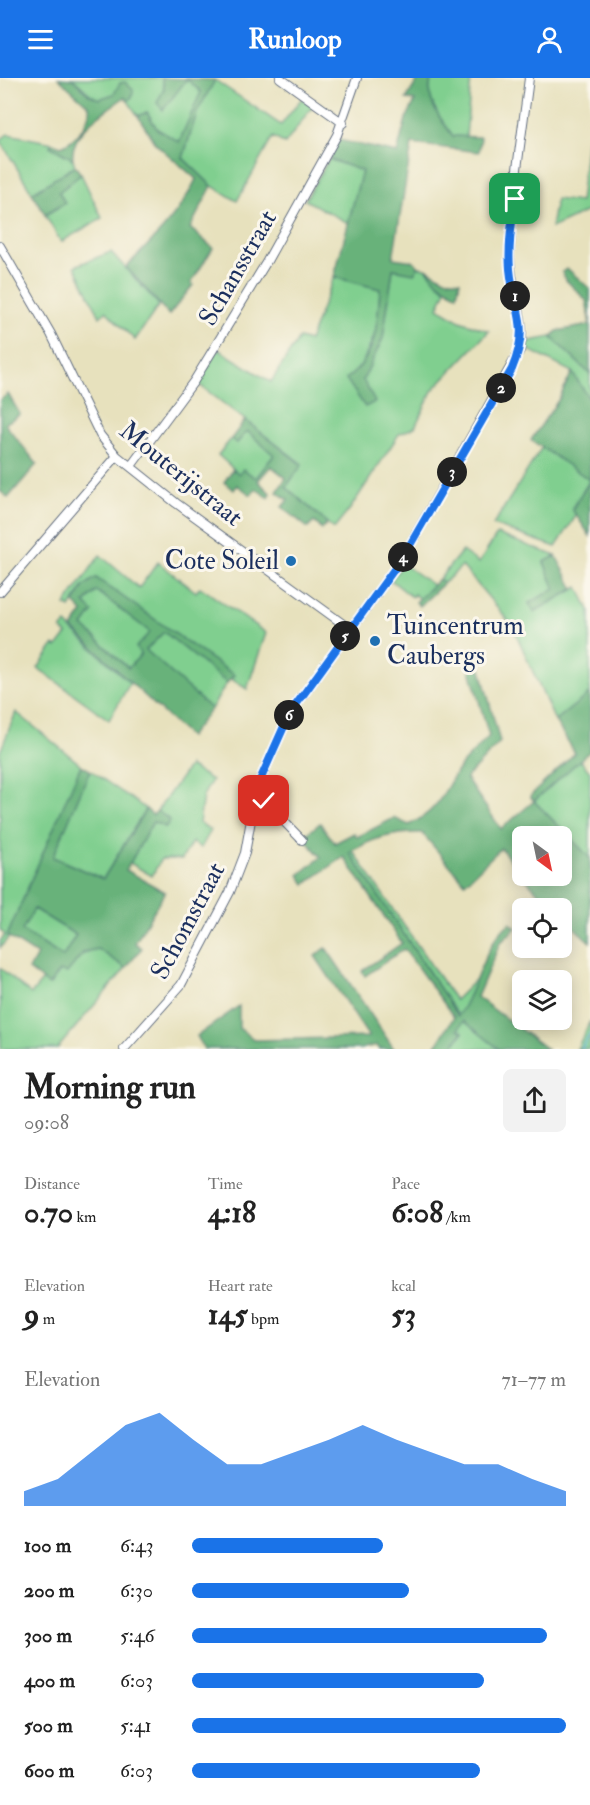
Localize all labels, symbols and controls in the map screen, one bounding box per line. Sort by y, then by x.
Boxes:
icon: menu [24,23,57,56]
text: Runloop [248,23,342,56]
icon: person [533,23,566,56]
pin [489,173,540,224]
icon: arrive [498,182,531,215]
street label: Schansstraat [192,204,284,332]
pin: 1 [500,281,530,311]
text: 1 [512,286,518,306]
pin: 2 [486,373,516,403]
text: 2 [497,378,505,398]
street label: Mouterijstraat [113,415,249,533]
pin: 3 [437,457,467,487]
text: 3 [449,462,455,482]
pin: 4 [388,542,418,572]
place label: Cote Soleil [165,545,279,577]
text: 4 [399,547,407,567]
marker: Cote Soleil [284,554,298,568]
place label: Tuincentrum Caubergs [387,610,524,672]
pin: 5 [330,621,360,651]
text: 5 [341,626,349,646]
marker: Tuincentrum Caubergs [368,634,382,648]
pin: 6 [274,700,304,730]
text: 6 [285,705,293,725]
pin [238,775,289,826]
icon: check [247,784,280,817]
north arrow [512,826,572,886]
map controls [512,826,572,1030]
street label: Schomstraat [144,857,232,985]
button: locate [512,898,572,958]
button: layers [512,970,572,1030]
text: Morning run [24,1067,196,1108]
button: share [503,1069,566,1132]
text: 09:08 [24,1110,69,1135]
text: Distance [24,1174,80,1194]
text: Time [208,1174,243,1194]
text: Pace [391,1174,420,1194]
text: 0.70 [24,1194,73,1231]
text: 4:18 [208,1194,256,1231]
text: 6:08 [391,1194,443,1231]
text: km [73,1207,97,1227]
text: /km [443,1207,471,1227]
text: Elevation [24,1276,85,1296]
text: Heart rate [208,1276,273,1296]
text: kcal [391,1276,416,1296]
text: 9 [24,1296,39,1333]
text: 145 [208,1296,248,1333]
text: 53 [391,1296,416,1333]
text: m [39,1309,55,1329]
text: bpm [248,1309,279,1329]
text: Elevation [24,1367,100,1392]
text: 71–77 m [501,1367,566,1392]
text: 100 m [24,1533,71,1558]
text: 6:43 [120,1533,154,1558]
text: 200 m [24,1578,74,1603]
text: 6:30 [120,1578,153,1603]
text: 300 m [24,1623,72,1648]
text: 5:46 [120,1623,155,1648]
text: 400 m [24,1668,75,1693]
text: 6:03 [120,1668,153,1693]
text: 500 m [24,1713,73,1738]
text: 5:41 [120,1713,152,1738]
text: 600 m [24,1758,74,1783]
text: 6:03 [120,1758,153,1783]

